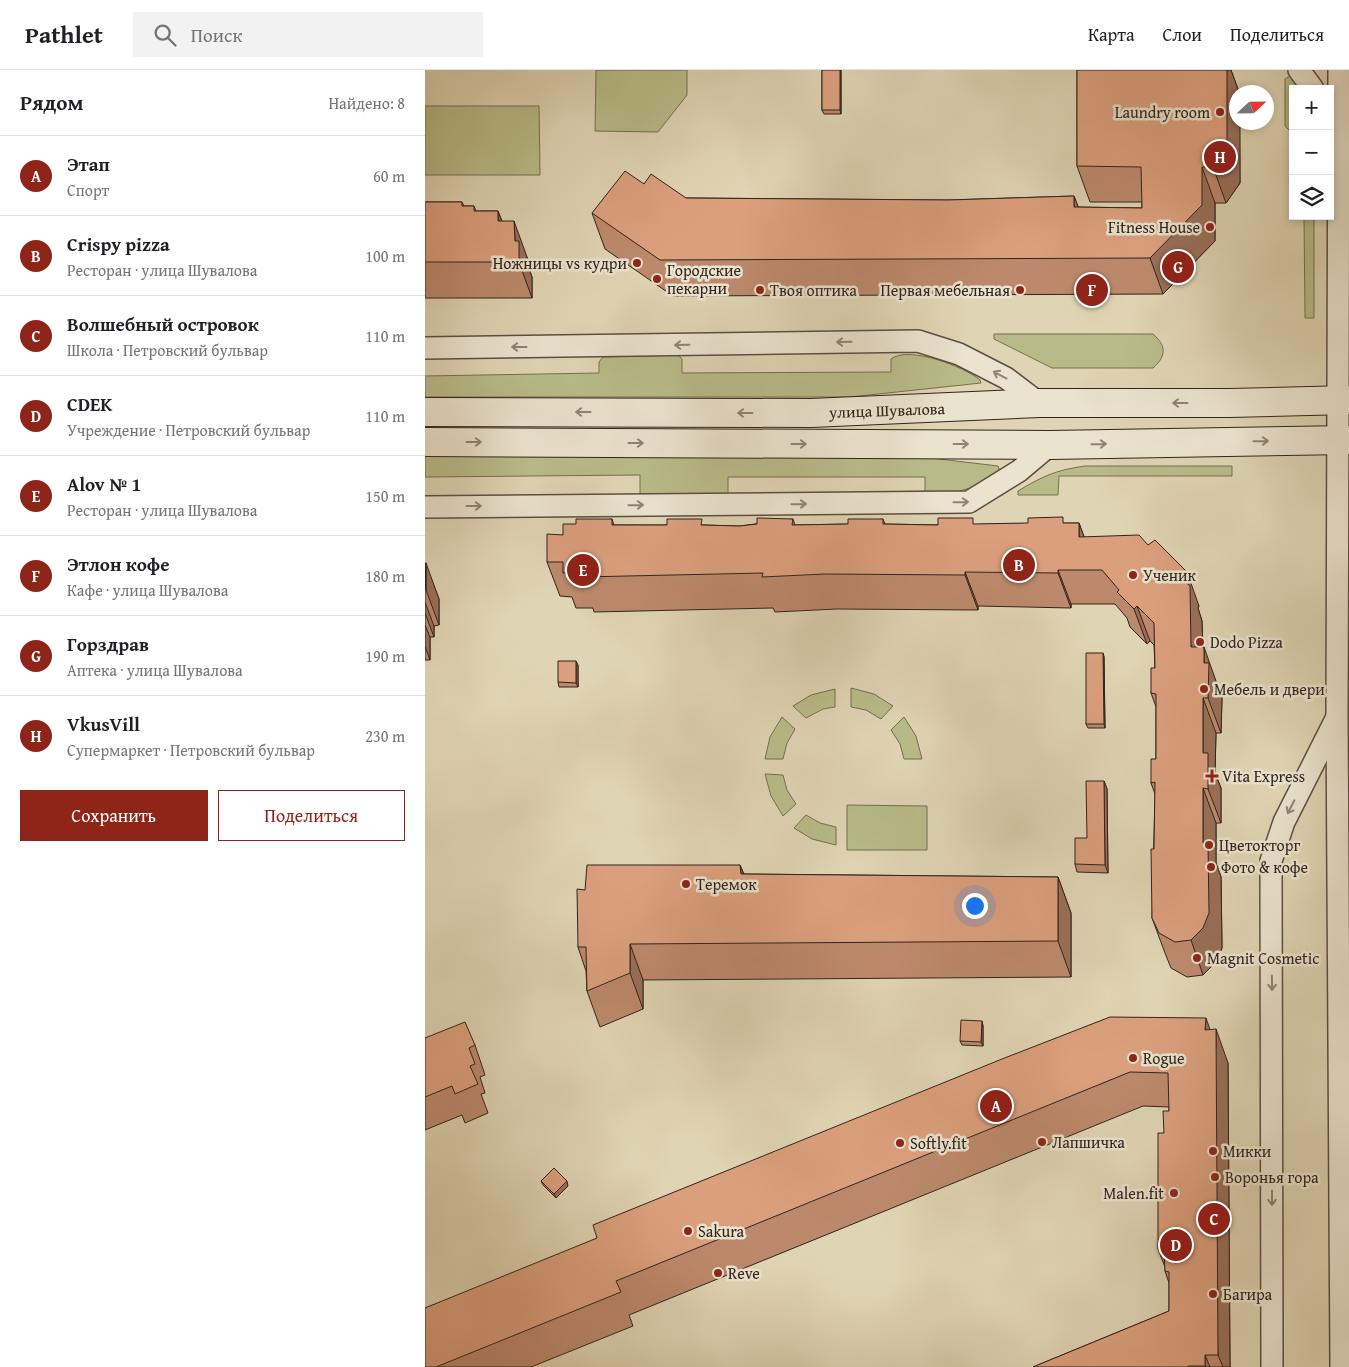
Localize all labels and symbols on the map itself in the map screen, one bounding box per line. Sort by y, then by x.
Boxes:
north arrow [1229,85,1274,130]
place label: Laundry room [1115,100,1210,124]
marker: Laundry room [1214,106,1226,118]
pin: H [1204,138,1236,176]
place label: Fitness House [1108,215,1200,239]
marker: Fitness House [1204,221,1216,233]
pin: G [1162,248,1194,286]
place label: Ножницы vs кудри [493,251,627,275]
marker: Ножницы vs кудри [631,257,643,269]
place label: Городские пекарни [667,258,741,300]
pin: F [1076,271,1108,309]
marker: Городские пекарни [651,273,663,285]
place label: Твоя оптика [770,278,857,302]
place label: Первая мебельная [881,278,1010,302]
marker: Твоя оптика [754,284,766,296]
marker: Первая мебельная [1014,284,1026,296]
one-way arrow [836,338,852,347]
one-way arrow [674,340,690,350]
one-way arrow [511,342,528,352]
one-way arrow [992,370,1007,380]
street label: улица Шувалова [828,396,946,424]
one-way arrow [1173,398,1189,408]
one-way arrow [575,407,592,417]
one-way arrow [738,408,754,418]
one-way arrow [1253,436,1269,446]
one-way arrow [465,437,481,447]
one-way arrow [628,438,644,448]
one-way arrow [790,439,806,449]
one-way arrow [952,439,969,449]
one-way arrow [1090,439,1107,449]
one-way arrow [952,497,969,507]
one-way arrow [790,499,806,509]
one-way arrow [628,500,644,510]
one-way arrow [465,501,481,511]
pin: B [1003,546,1035,584]
pin: E [567,551,599,589]
place label: Ученик [1143,563,1197,587]
marker: Ученик [1127,569,1139,581]
place label: Dodo Pizza [1210,630,1283,654]
marker: Dodo Pizza [1194,636,1206,648]
place label: Мебель и двери [1214,677,1325,701]
marker: Мебель и двери [1198,683,1210,695]
place label: Vita Express [1222,764,1305,788]
marker: Vita Express [1206,770,1218,782]
one-way arrow [1286,799,1295,814]
place label: Цветокторг [1219,833,1300,857]
marker: Цветокторг [1203,839,1215,851]
place label: Фото & кофе [1221,855,1308,879]
marker: Фото & кофе [1205,861,1217,873]
place label: Теремок [696,872,757,896]
marker: Теремок [680,878,692,890]
your location [962,893,988,919]
place label: Magnit Cosmetic [1207,946,1319,970]
marker: Magnit Cosmetic [1191,952,1203,964]
one-way arrow [1267,974,1277,991]
place label: Rogue [1143,1046,1185,1070]
marker: Rogue [1127,1052,1139,1064]
pin: A [980,1087,1012,1125]
place label: Лапшичка [1052,1130,1125,1154]
place label: Softly.fit [910,1131,967,1155]
marker: Лапшичка [1036,1136,1048,1148]
marker: Softly.fit [894,1137,906,1149]
place label: Микки [1223,1139,1272,1163]
marker: Микки [1207,1145,1219,1157]
place label: Воронья гора [1225,1165,1319,1189]
marker: Воронья гора [1209,1171,1221,1183]
place label: Malen.fit [1103,1181,1164,1205]
marker: Malen.fit [1168,1187,1180,1199]
one-way arrow [1267,1190,1277,1206]
pin: C [1198,1200,1230,1238]
place label: Sakura [698,1219,745,1243]
marker: Sakura [682,1225,694,1237]
pin: D [1160,1226,1192,1264]
place label: Reve [728,1261,760,1285]
marker: Reve [712,1267,724,1279]
place label: Багира [1223,1282,1273,1306]
marker: Багира [1207,1288,1219,1300]

